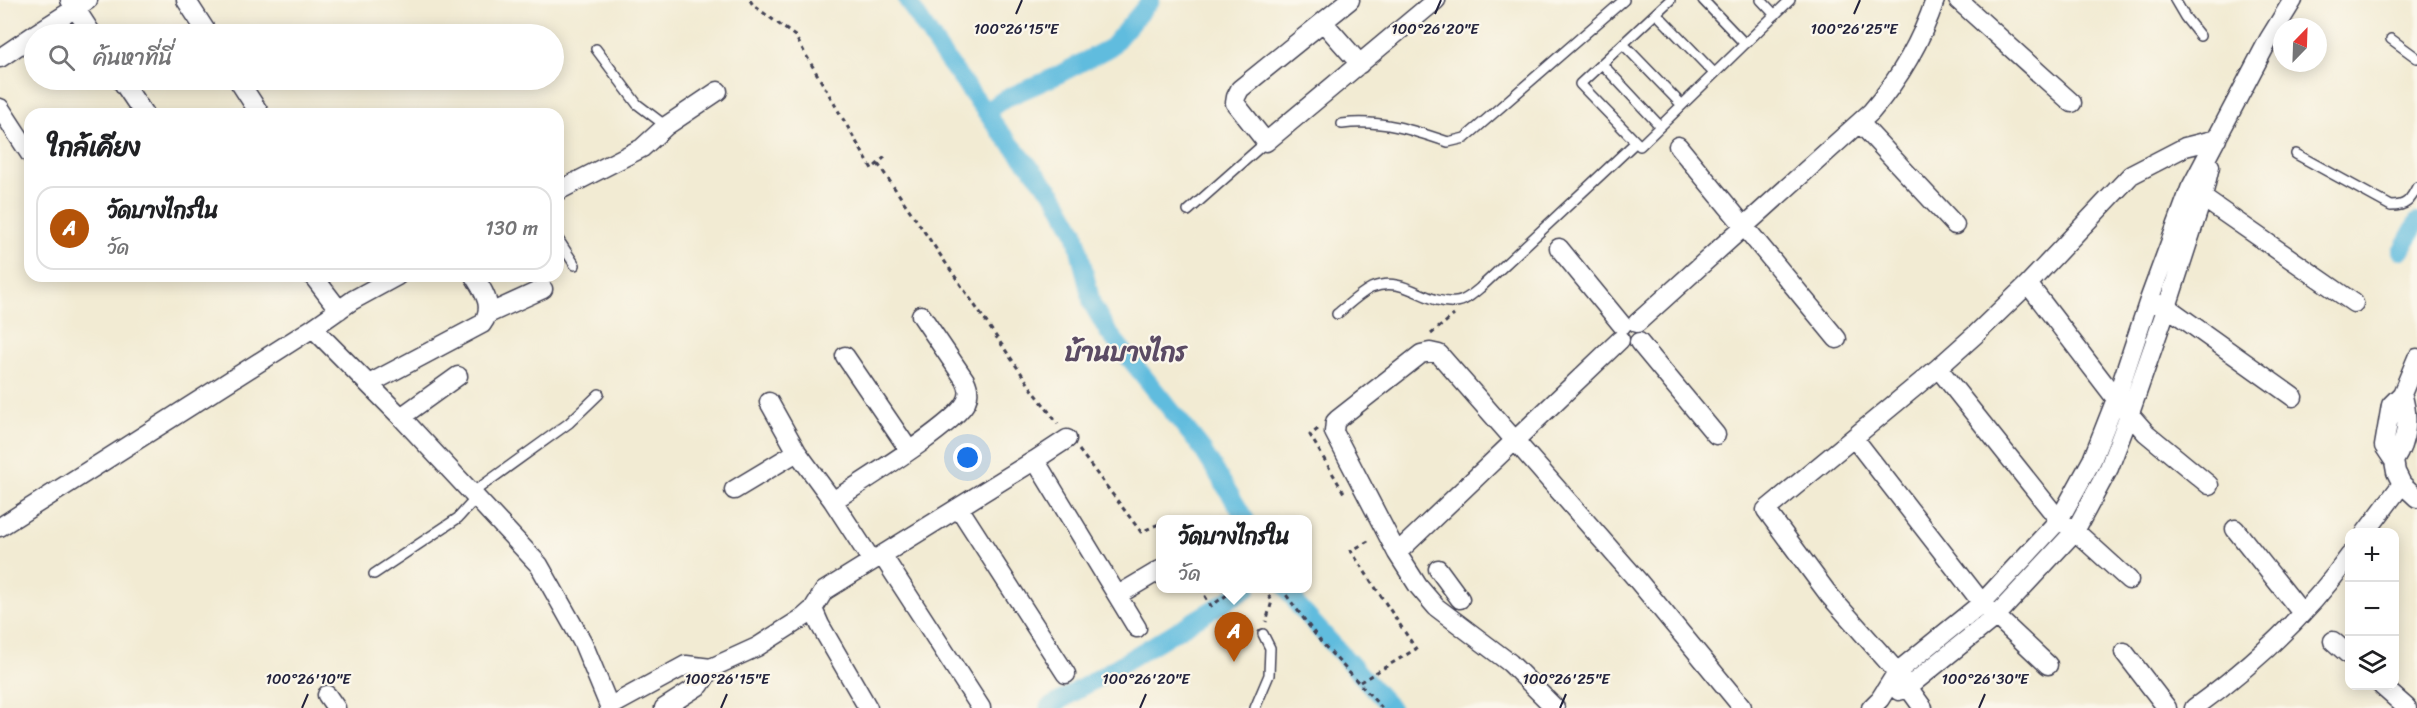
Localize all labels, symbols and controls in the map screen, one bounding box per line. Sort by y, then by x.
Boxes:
text: 100°26'15"E [974,16,1060,42]
text: 100°26'20"E [1391,16,1480,42]
text: 100°26'25"E [1811,16,1899,42]
north arrow [2273,18,2327,72]
search box [24,24,564,90]
text: ค้นหาที่นี่ [93,38,173,77]
icon: search [45,41,78,74]
text: ใกล้เคียง [48,124,140,170]
text: วัดบางไกรใน [107,191,218,230]
text: A [63,211,76,246]
text: 130 m [485,211,538,246]
text: วัด [107,230,129,265]
district label: บ้านบางไกร [1064,329,1188,375]
your location [953,443,982,472]
popup [1156,515,1312,593]
text: วัดบางไกรใน [1178,517,1290,556]
map controls [2345,528,2399,690]
button: + [2345,528,2399,582]
text: วัด [1178,556,1200,591]
button: − [2345,582,2399,636]
pin: A [1214,612,1254,662]
button: layers [2345,636,2399,690]
text: 100°26'10"E [265,666,352,692]
text: 100°26'15"E [685,666,771,692]
text: 100°26'20"E [1102,666,1191,692]
text: 100°26'25"E [1523,666,1611,692]
text: 100°26'30"E [1942,666,2030,692]

